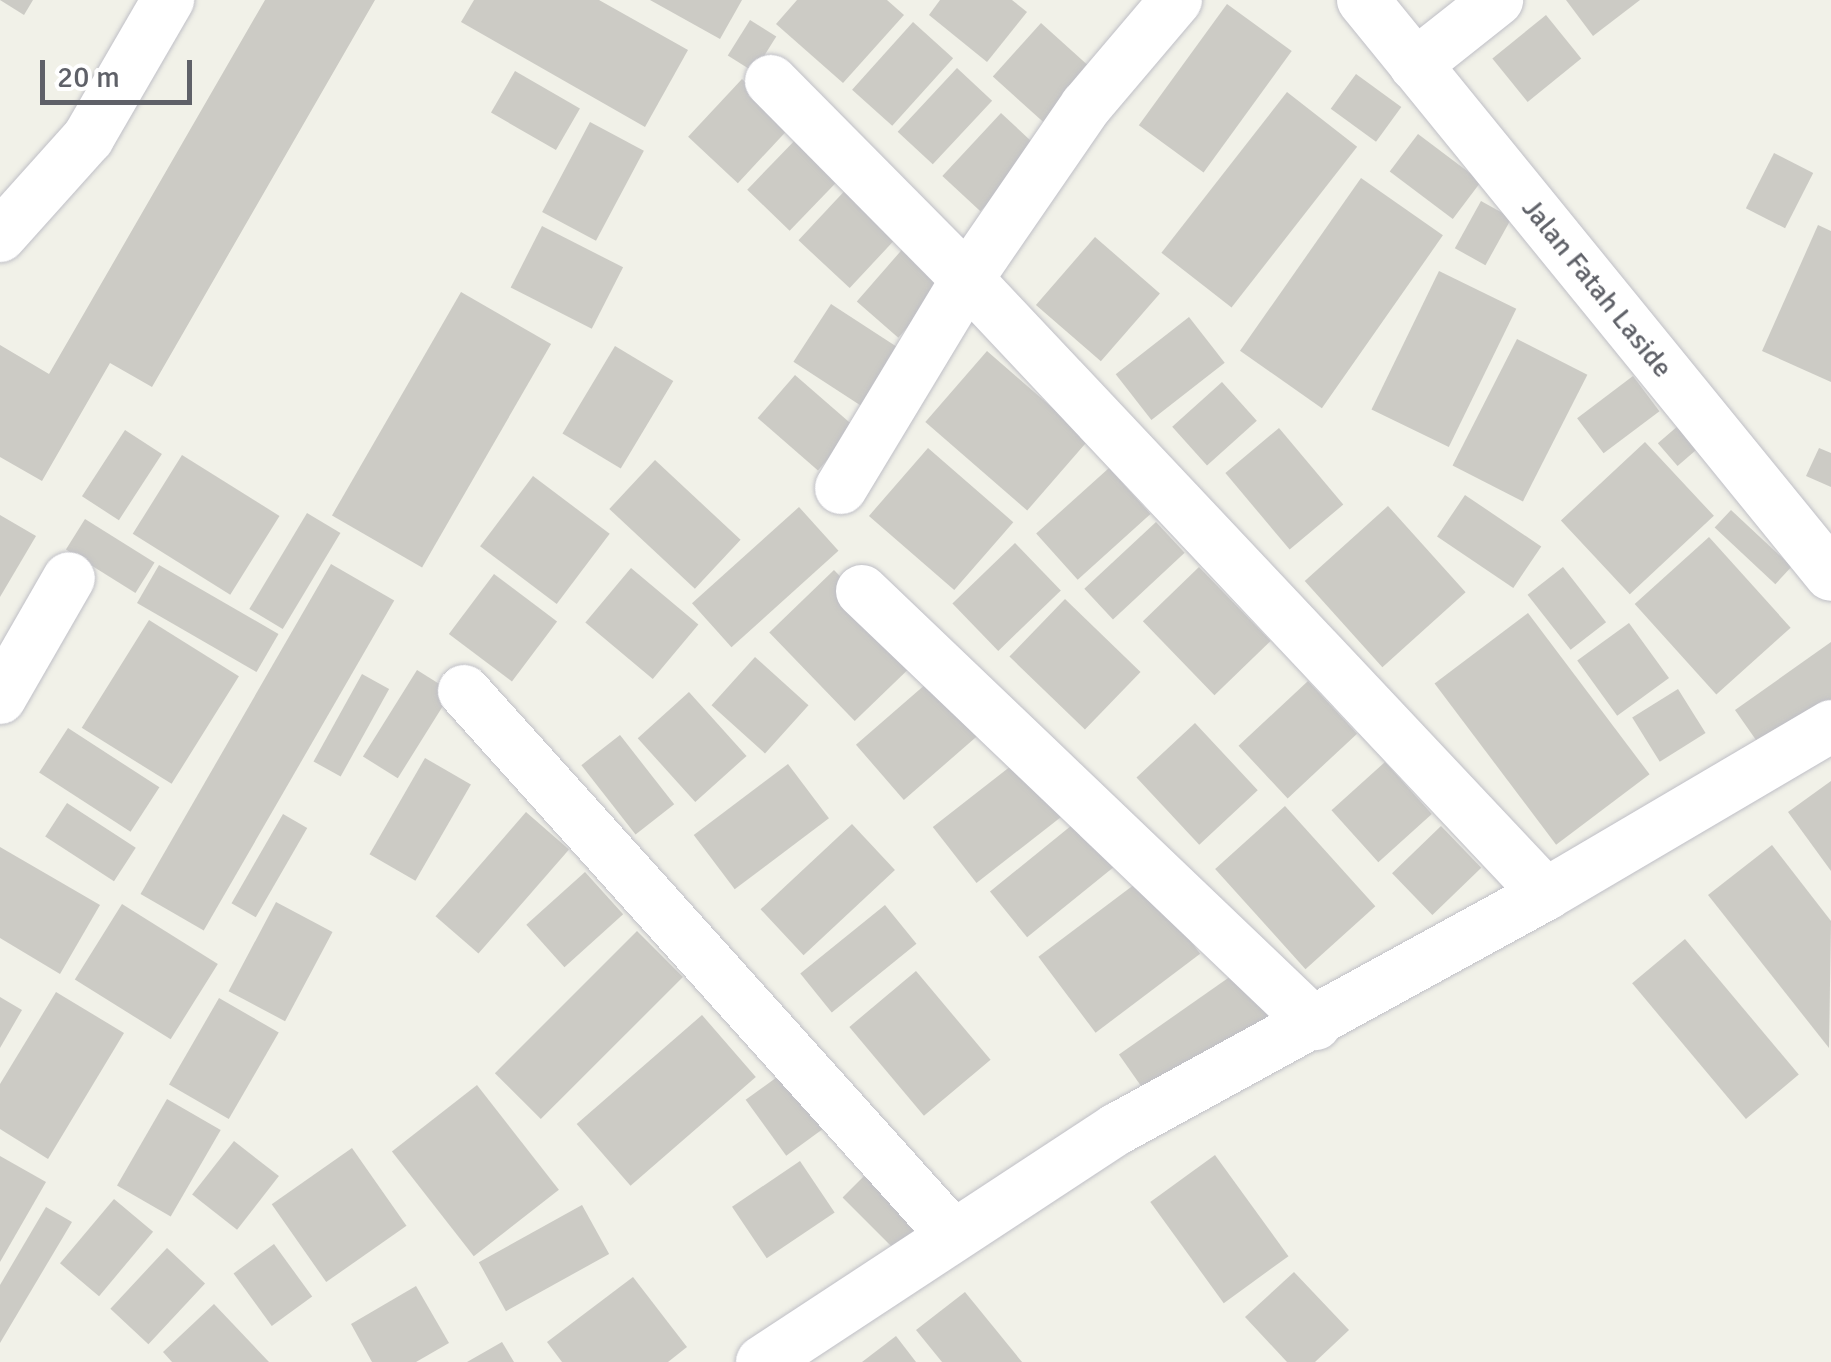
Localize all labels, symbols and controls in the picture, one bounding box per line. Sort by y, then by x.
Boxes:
scale bar [45,40,198,102]
text: 20 m [57,59,120,96]
street label: Jalan Fatah Laside [1515,192,1679,384]

